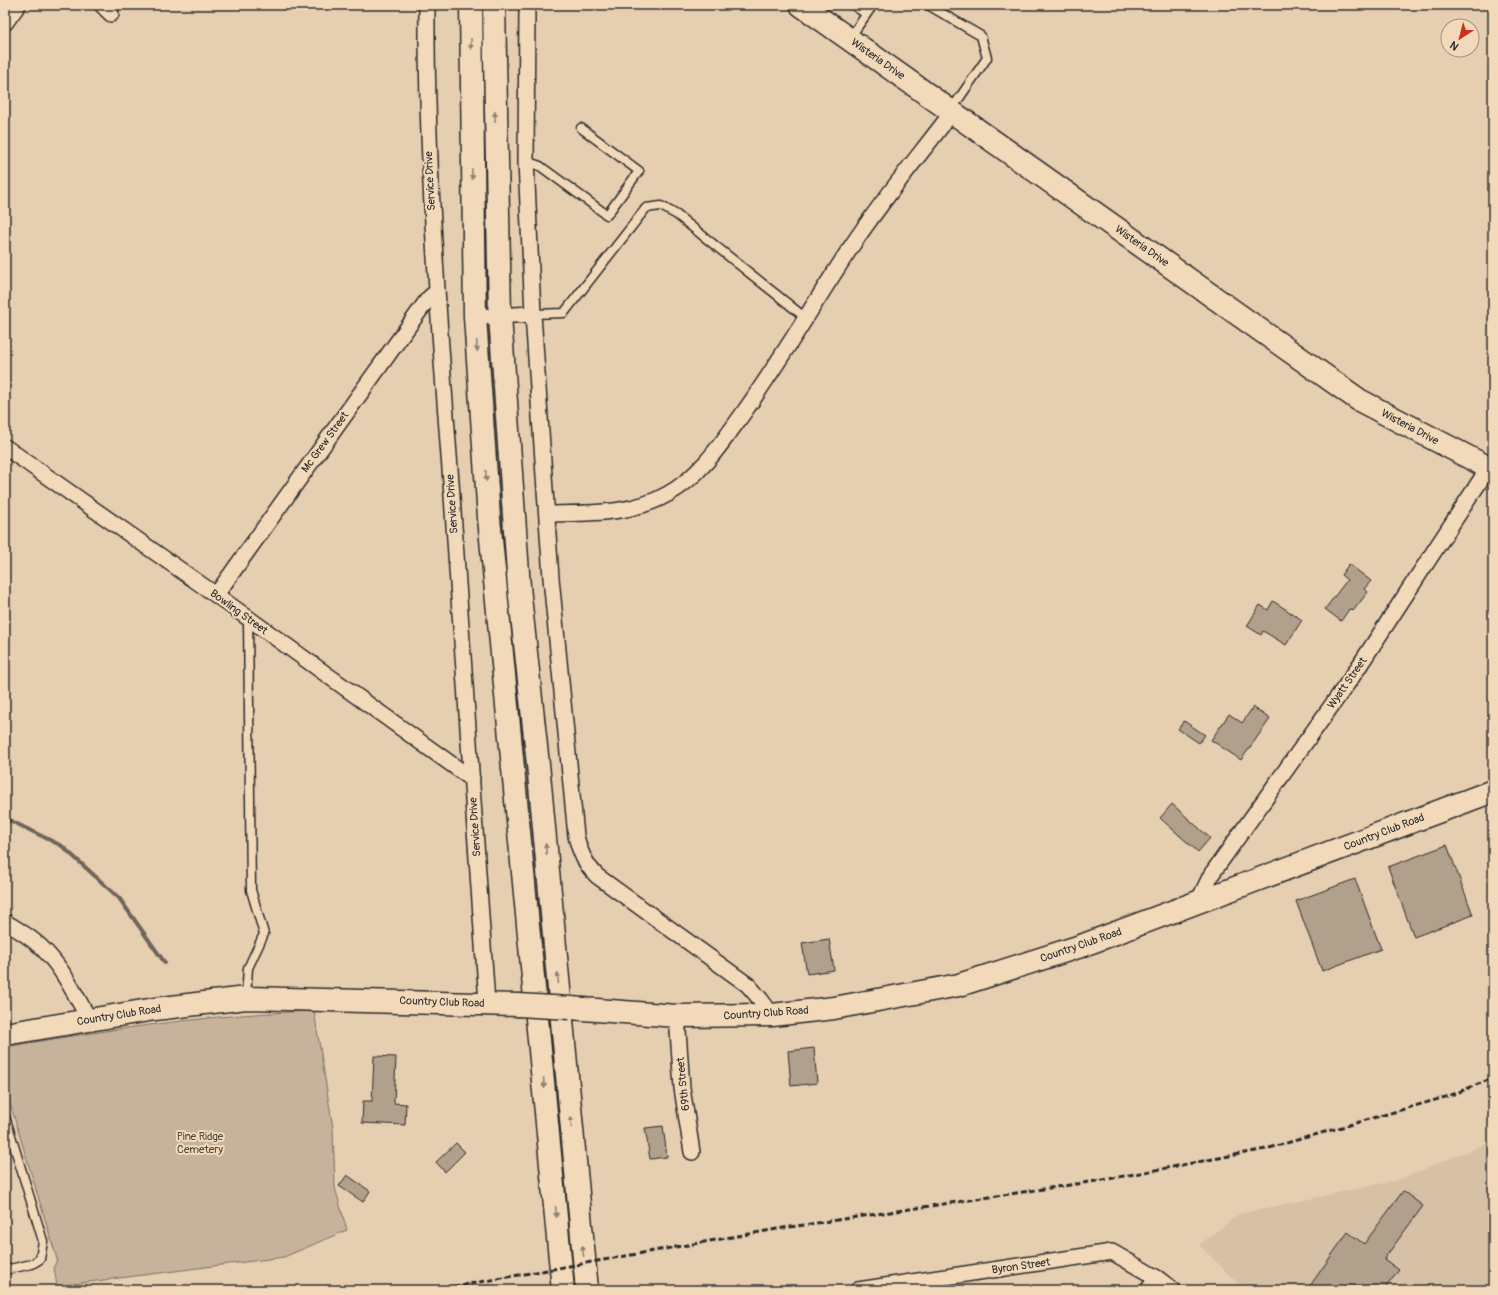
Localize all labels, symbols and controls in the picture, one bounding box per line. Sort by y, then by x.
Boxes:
north arrow [1440,18,1480,58]
street label: Wisteria Drive [848,36,908,83]
one-way arrow [468,38,474,51]
text: N [1447,38,1461,53]
one-way arrow [491,111,498,123]
street label: Service Drive [422,150,438,211]
one-way arrow [469,168,476,180]
street label: Wisteria Drive [1112,223,1172,270]
one-way arrow [474,340,481,352]
street label: Wisteria Drive [1379,406,1441,448]
street label: Mc Grew Street [299,409,352,475]
one-way arrow [483,470,490,482]
street label: Service Drive [443,473,461,534]
street label: Bowling Street [208,587,271,638]
street label: Wyatt Street [1324,654,1370,711]
street label: Service Drive [466,796,484,857]
street label: Country Club Road [1342,811,1426,853]
one-way arrow [543,843,550,855]
street label: Country Club Road [1039,925,1123,965]
one-way arrow [555,972,562,984]
street label: Country Club Road [399,994,485,1010]
street label: Country Club Road [76,1002,162,1028]
street label: Country Club Road [723,1004,809,1022]
street label: 69th Street [674,1056,692,1111]
one-way arrow [541,1077,547,1089]
one-way arrow [568,1116,575,1128]
park label: Pine Ridge Cemetery [177,1130,224,1156]
one-way arrow [553,1206,559,1218]
one-way arrow [580,1245,586,1257]
street label: Byron Street [991,1255,1052,1277]

